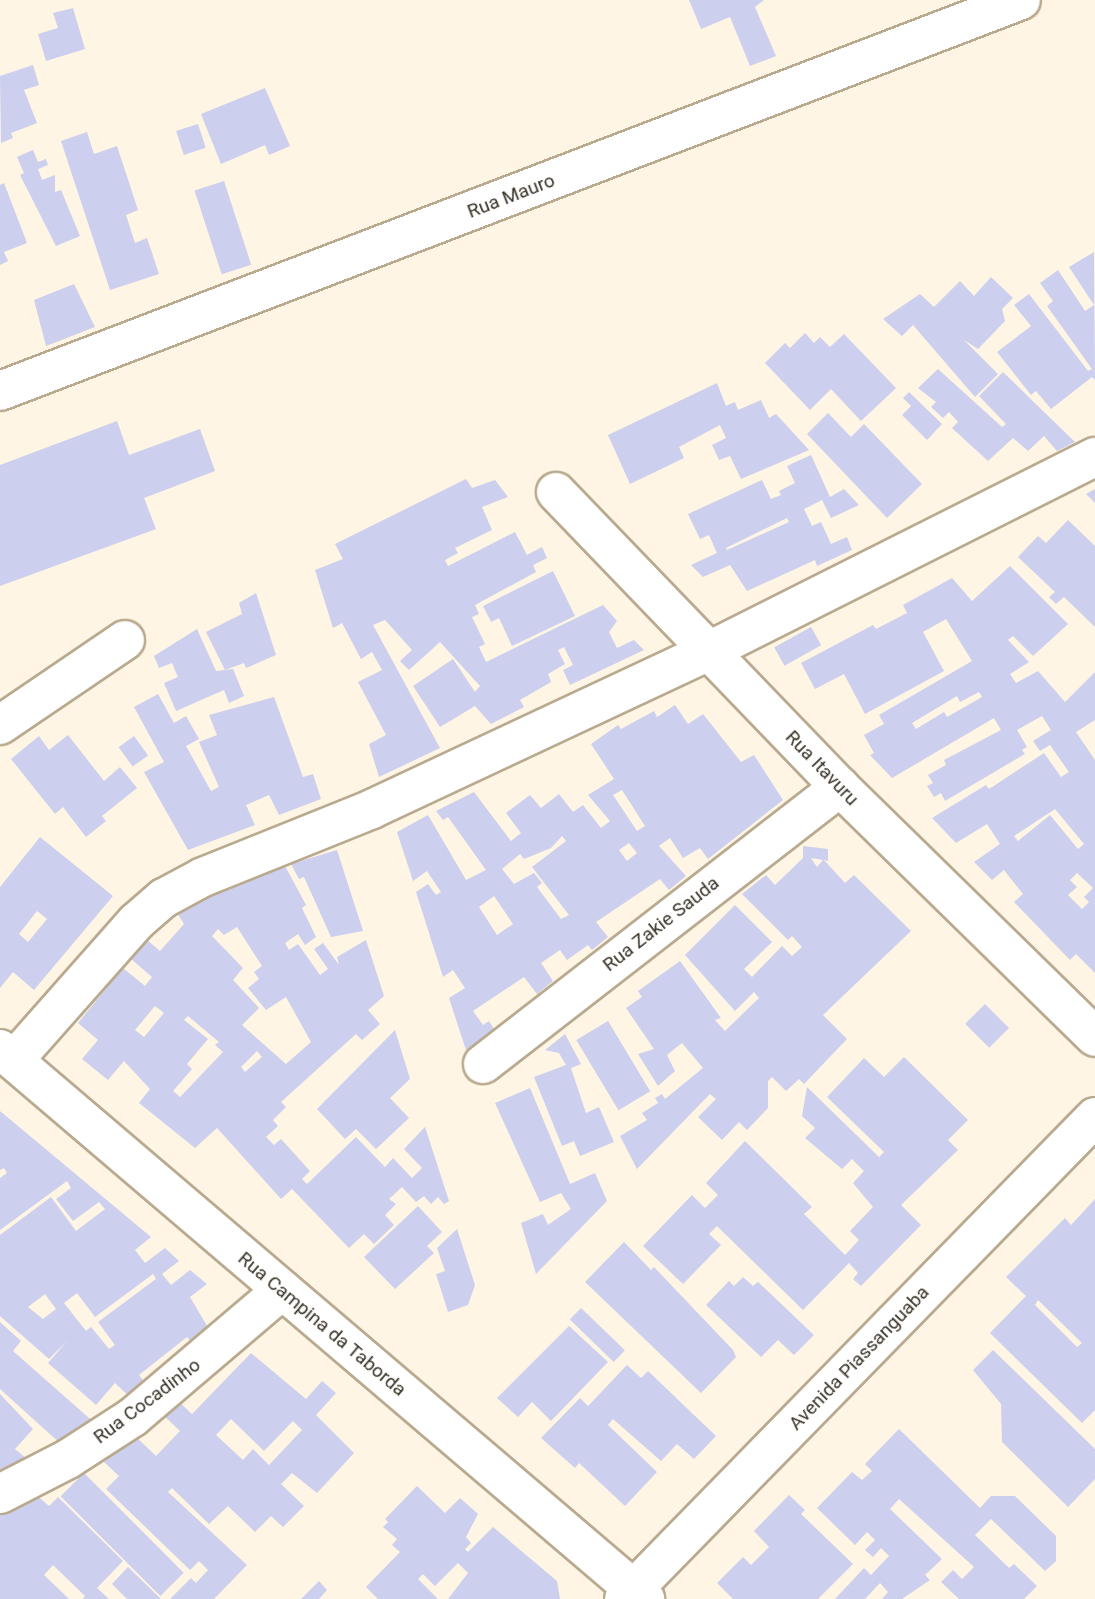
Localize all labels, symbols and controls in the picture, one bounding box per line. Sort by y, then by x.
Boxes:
street label: Rua Mauro [464,169,558,223]
street label: Rua Itavuru [781,726,863,810]
street label: Rua Zakie Sauda [598,872,724,976]
street label: Rua Campina da Taborda [233,1247,411,1401]
street label: Avenida Piassanguaba [784,1281,934,1435]
street label: Rua Cocadinho [89,1353,205,1449]

